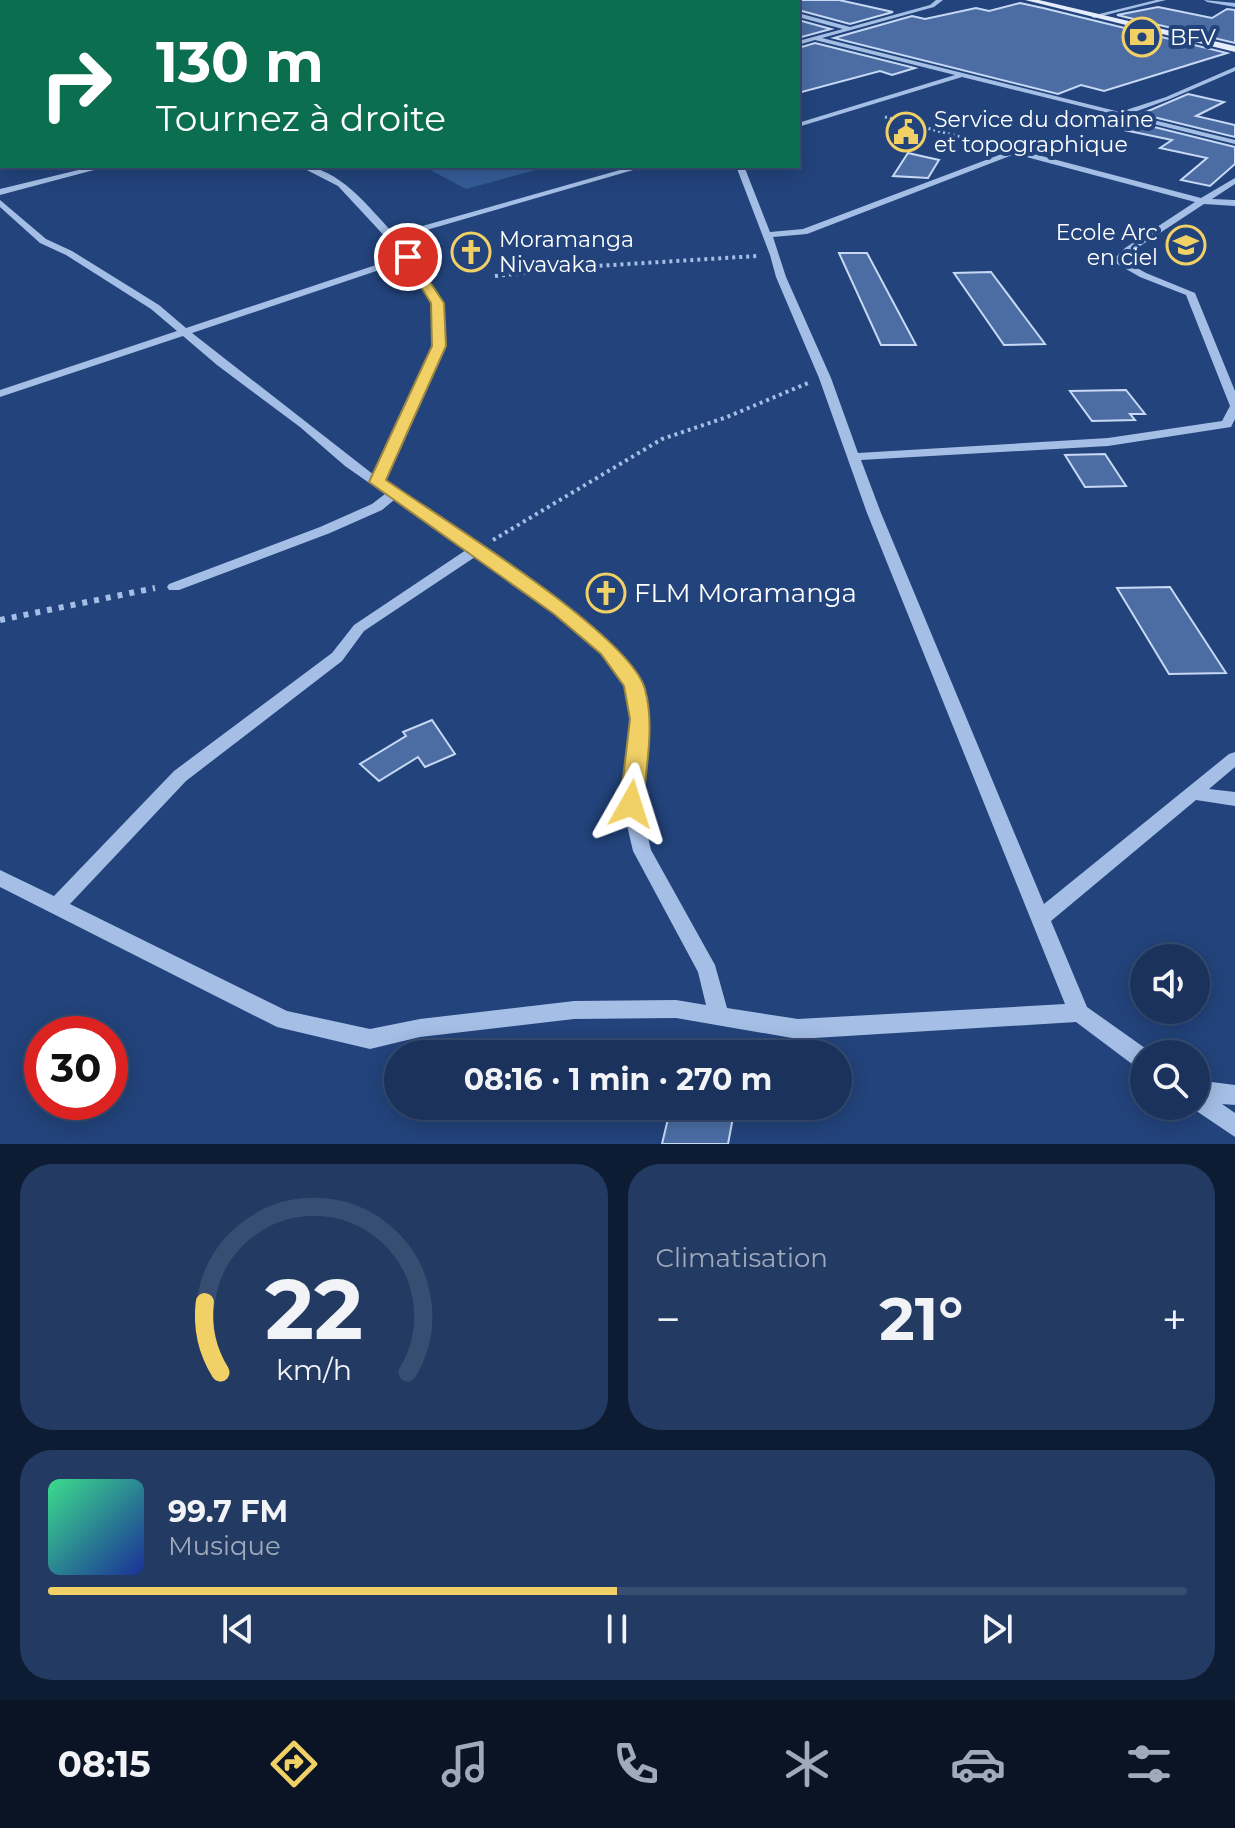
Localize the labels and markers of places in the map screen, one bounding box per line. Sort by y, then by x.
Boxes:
bank icon: BFV [1121,16,1163,58]
place label: BFV [1170,24,1217,51]
place label: Service du domaine et topographique [934,106,1154,158]
public building icon: Service du domaine et topographique [885,111,927,153]
place label: Ecole Arc en ciel [1056,219,1158,271]
pin [374,223,442,291]
school or university icon: Ecole Arc en ciel [1165,224,1207,266]
place label: Moramanga Nivavaka [499,226,634,278]
church icon: Moramanga Nivavaka [450,231,492,273]
church icon: FLM Moramanga [585,572,627,614]
place label: FLM Moramanga [634,577,857,609]

